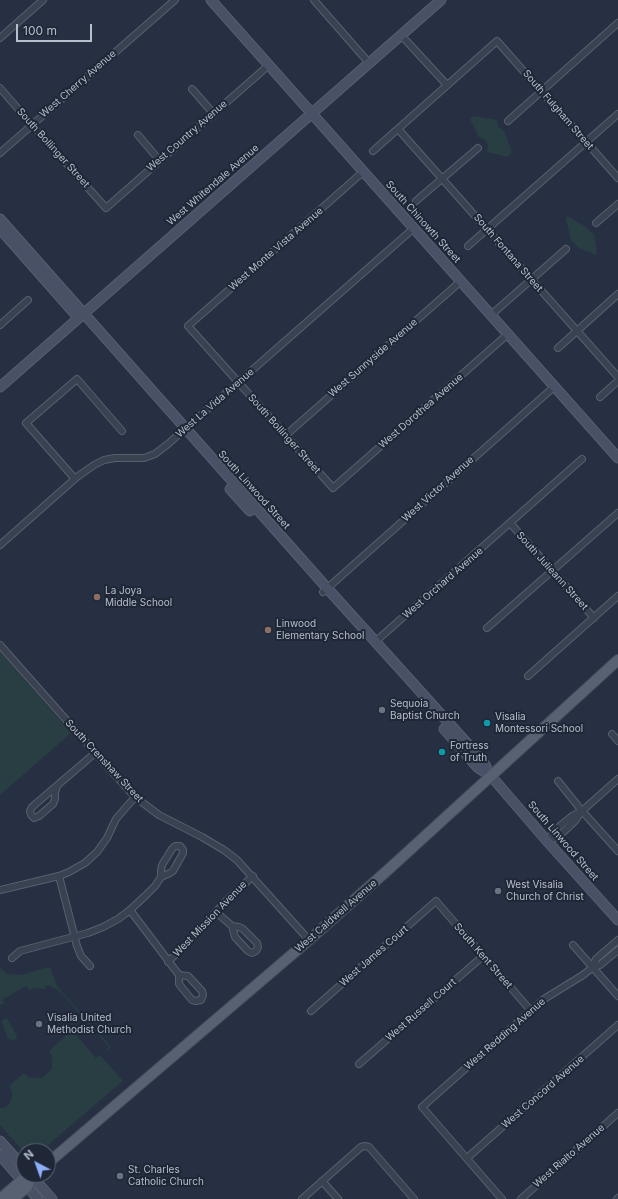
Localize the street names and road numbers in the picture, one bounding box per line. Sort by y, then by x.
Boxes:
street label: West Cherry Avenue [37,48,119,120]
street label: South Fulgham Street [520,68,596,152]
street label: West Country Avenue [144,98,230,174]
street label: South Bollinger Street [14,106,92,190]
street label: West Whitendale Avenue [165,142,261,228]
street label: South Chinowth Street [383,179,463,265]
street label: West Monte Vista Avenue [226,205,326,293]
street label: South Fontana Street [471,212,545,294]
street label: West Sunnyside Avenue [326,316,420,400]
street label: West La Vida Avenue [173,366,257,440]
street label: West Dorothea Avenue [376,371,466,451]
street label: South Bollinger Street [245,392,323,476]
street label: South Linwood Street [216,448,292,532]
street label: West Victor Avenue [400,454,476,524]
street label: South Julieann Street [514,529,590,613]
street label: West Orchard Avenue [400,545,486,621]
street label: South Crenshaw Street [62,717,146,805]
street label: South Linwood Street [525,799,601,883]
street label: West Caldwell Avenue [293,877,379,955]
street label: West Mission Avenue [171,879,249,959]
street label: South Kent Street [451,921,515,991]
street label: West James Court [337,923,411,989]
street label: West Russell Court [383,976,459,1044]
street label: West Redding Avenue [462,996,548,1072]
street label: West Concord Avenue [499,1053,587,1131]
street label: West Rialto Avenue [531,1122,607,1190]

